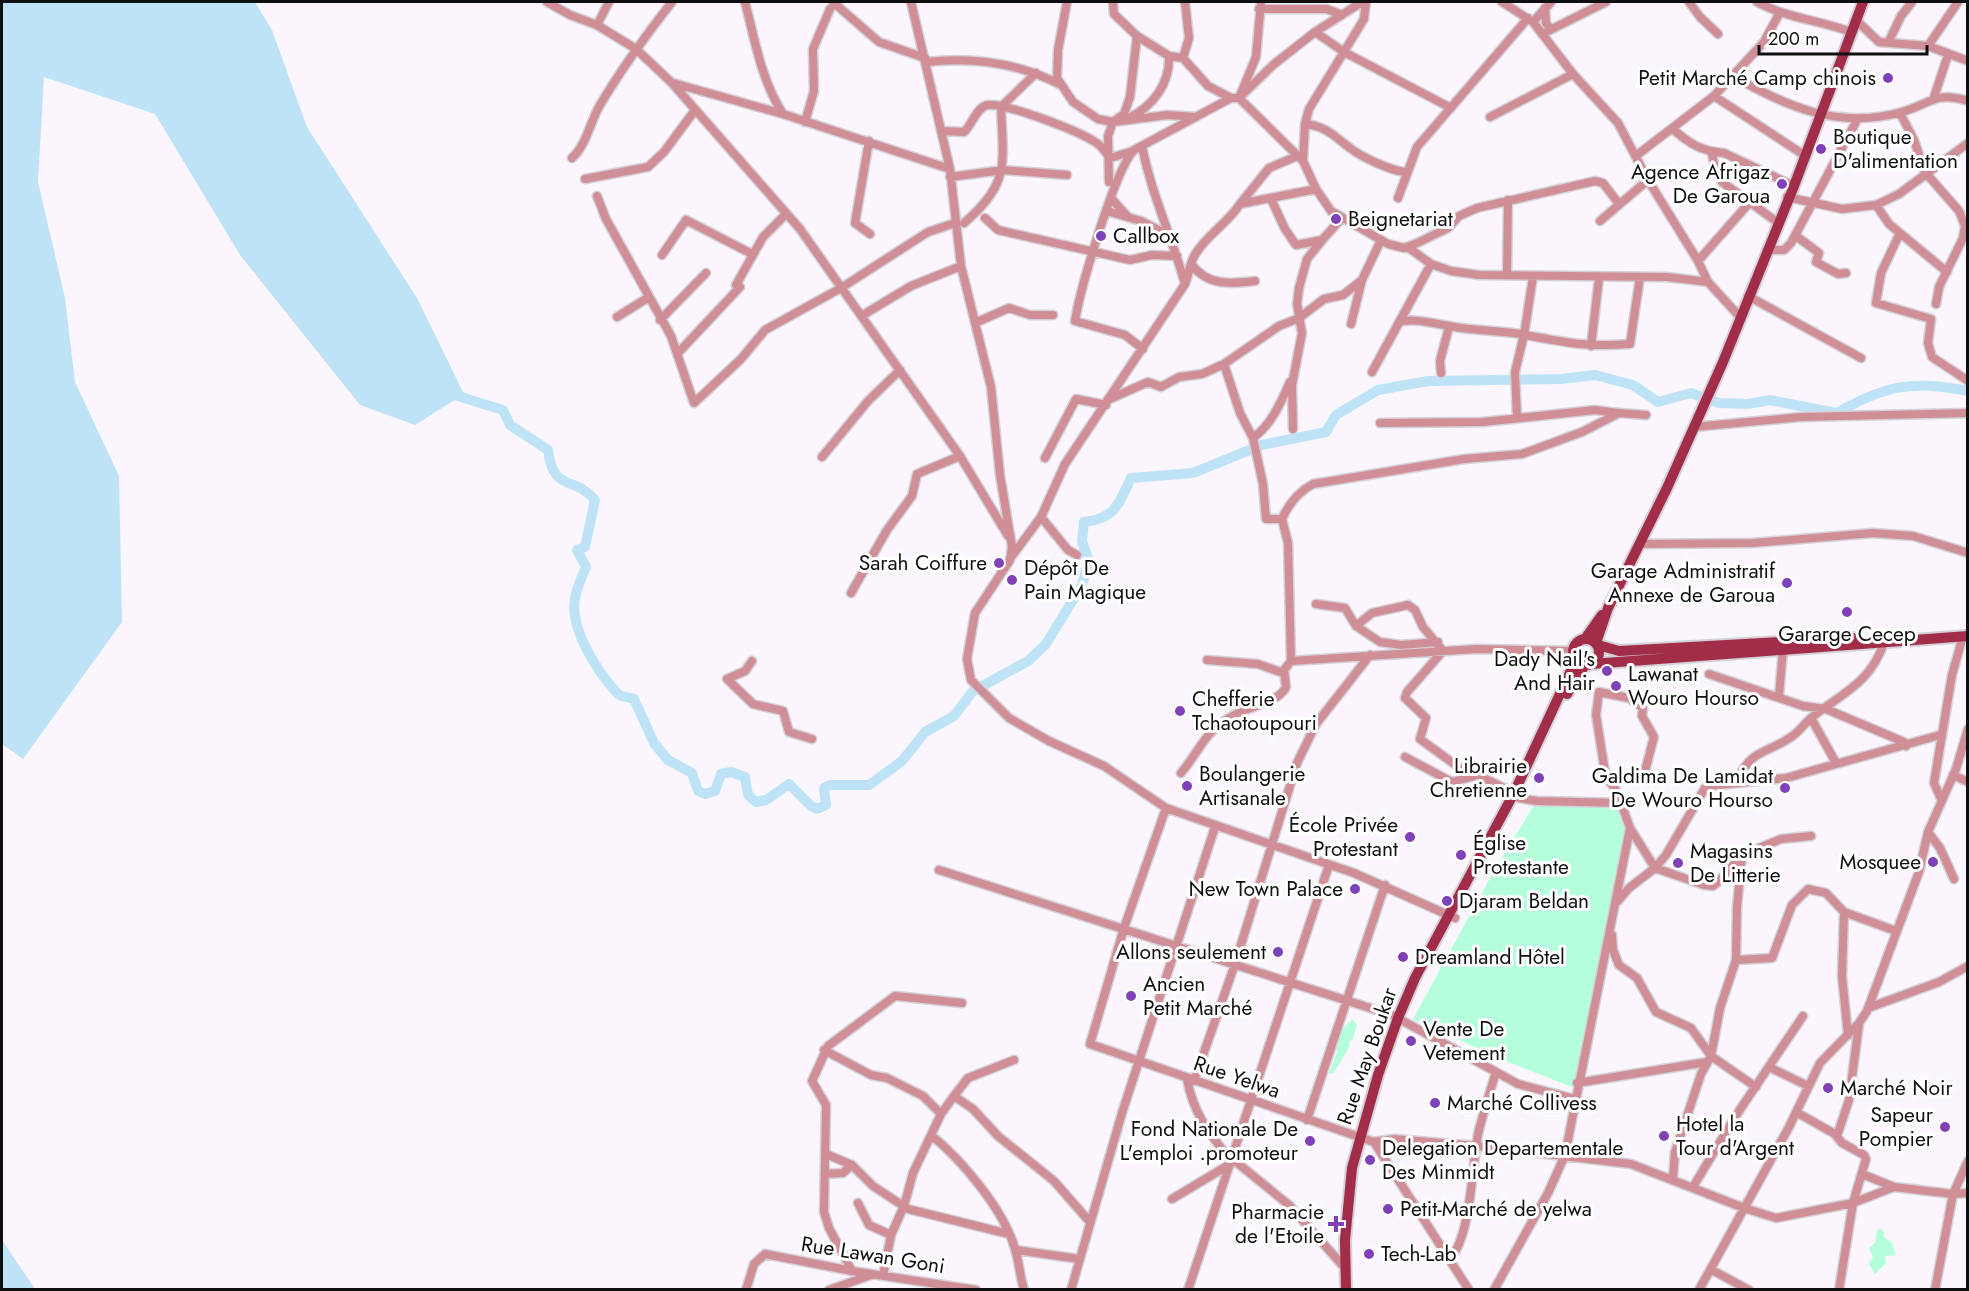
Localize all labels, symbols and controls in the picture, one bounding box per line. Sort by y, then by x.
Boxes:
scale bar [1759,18,1927,56]
text: 200 m [1768,26,1819,52]
place label: Petit Marché Camp chinois [1638,63,1876,93]
marker: Petit Marché Camp chinois [1881,71,1895,85]
place label: Boutique D'alimentation [1833,122,1958,176]
marker: Boutique D'alimentation [1814,142,1828,156]
place label: Agence Afrigaz De Garoua [1631,157,1770,211]
marker: Agence Afrigaz De Garoua [1775,177,1789,191]
place label: Beignetariat [1348,204,1453,234]
marker: Beignetariat [1329,212,1343,226]
place label: Callbox [1113,221,1179,251]
marker: Callbox [1094,229,1108,243]
place label: Sarah Coiffure [859,548,987,578]
place label: Dépôt De Pain Magique [1024,553,1146,607]
marker: Sarah Coiffure [992,556,1006,570]
place label: Garage Administratif Annexe de Garoua [1591,556,1776,610]
marker: Dépôt De Pain Magique [1005,573,1019,587]
marker: Garage Administratif Annexe de Garoua [1780,576,1794,590]
marker: Gararge Cecep [1840,605,1854,619]
place label: Gararge Cecep [1778,619,1916,649]
place label: Dady Nail's And Hair [1494,644,1596,698]
place label: Lawanat Wouro Hourso [1628,659,1759,713]
marker: Dady Nail's And Hair [1600,664,1614,678]
marker: Lawanat Wouro Hourso [1609,679,1623,693]
place label: Chefferie Tchaotoupouri [1192,684,1317,738]
marker: Chefferie Tchaotoupouri [1173,704,1187,718]
place label: Librairie Chretienne [1430,751,1527,805]
place label: Boulangerie Artisanale [1199,759,1306,813]
place label: Galdima De Lamidat De Wouro Hourso [1592,761,1773,815]
marker: Librairie Chretienne [1532,771,1546,785]
marker: Boulangerie Artisanale [1180,779,1194,793]
marker: Galdima De Lamidat De Wouro Hourso [1778,781,1792,795]
place label: École Privée Protestant [1289,810,1398,864]
place label: Église Protestante [1473,828,1569,882]
marker: École Privée Protestant [1403,830,1417,844]
place label: Magasins De Litterie [1690,836,1781,890]
place label: Mosquee [1839,847,1921,877]
marker: Église Protestante [1454,848,1468,862]
marker: Mosquee [1926,855,1940,869]
marker: Magasins De Litterie [1671,856,1685,870]
place label: New Town Palace [1188,874,1343,904]
marker: New Town Palace [1348,882,1362,896]
place label: Djaram Beldan [1459,886,1589,916]
marker: Djaram Beldan [1440,894,1454,908]
place label: Allons seulement [1116,937,1266,967]
place label: Dreamland Hôtel [1415,942,1565,972]
marker: Allons seulement [1271,945,1285,959]
marker: Dreamland Hôtel [1396,950,1410,964]
place label: Ancien Petit Marché [1143,969,1253,1023]
street label: Rue May Boukar [1330,983,1405,1129]
marker: Ancien Petit Marché [1124,989,1138,1003]
place label: Vente De Vetement [1423,1014,1505,1068]
marker: Vente De Vetement [1404,1034,1418,1048]
street label: Rue Yelwa [1190,1048,1284,1106]
place label: Marché Noir [1840,1073,1953,1103]
marker: Marché Noir [1821,1081,1835,1095]
place label: Marché Collivess [1447,1088,1597,1118]
marker: Marché Collivess [1428,1096,1442,1110]
place label: Sapeur Pompier [1859,1100,1934,1154]
place label: Hotel la Tour d'Argent [1676,1109,1794,1163]
place label: Fond Nationale De L'emploi .promoteur [1120,1114,1299,1168]
marker: Sapeur Pompier [1938,1120,1952,1134]
marker: Hotel la Tour d'Argent [1657,1129,1671,1143]
place label: Delegation Departementale Des Minmidt [1382,1133,1624,1187]
marker: Fond Nationale De L'emploi .promoteur [1303,1134,1317,1148]
marker: Delegation Departementale Des Minmidt [1363,1153,1377,1167]
place label: Petit-Marché de yelwa [1400,1194,1592,1224]
place label: Pharmacie de l'Etoile [1231,1197,1324,1251]
marker: Petit-Marché de yelwa [1381,1202,1395,1216]
marker: Pharmacie de l'Etoile [1329,1217,1343,1231]
street label: Rue Lawan Goni [799,1229,947,1281]
place label: Tech-Lab [1381,1239,1457,1269]
marker: Tech-Lab [1362,1247,1376,1261]

